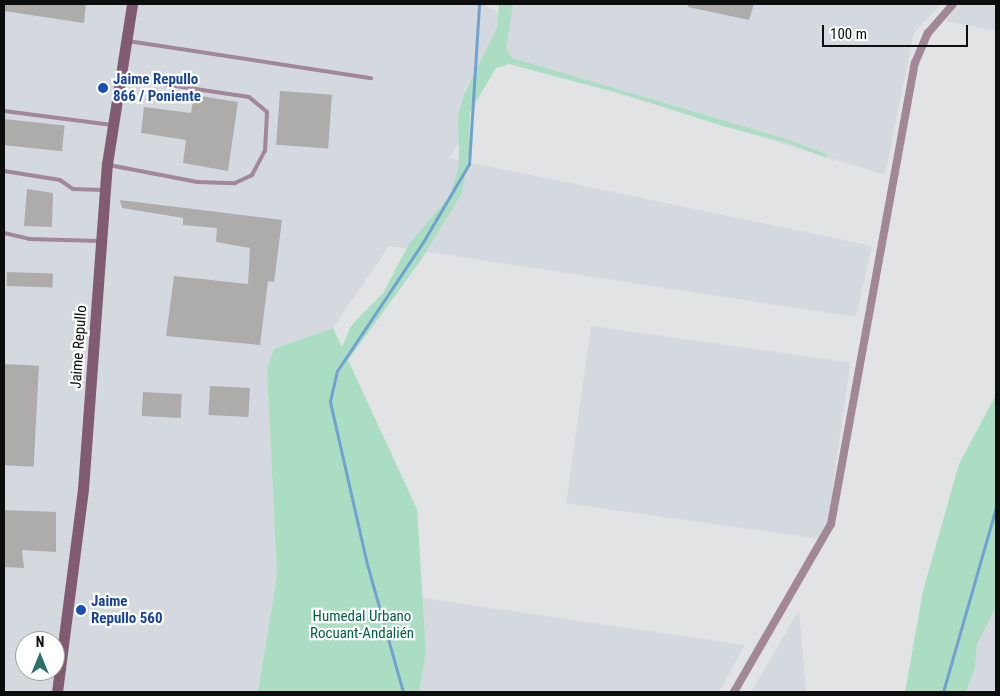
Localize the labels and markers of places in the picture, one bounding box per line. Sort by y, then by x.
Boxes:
place label: Jaime Repullo 866 / Poniente [113,70,201,105]
marker: Jaime Repullo 866 / Poniente [97,82,109,94]
place label: Jaime Repullo 560 [91,592,162,627]
marker: Jaime Repullo 560 [75,604,87,616]

